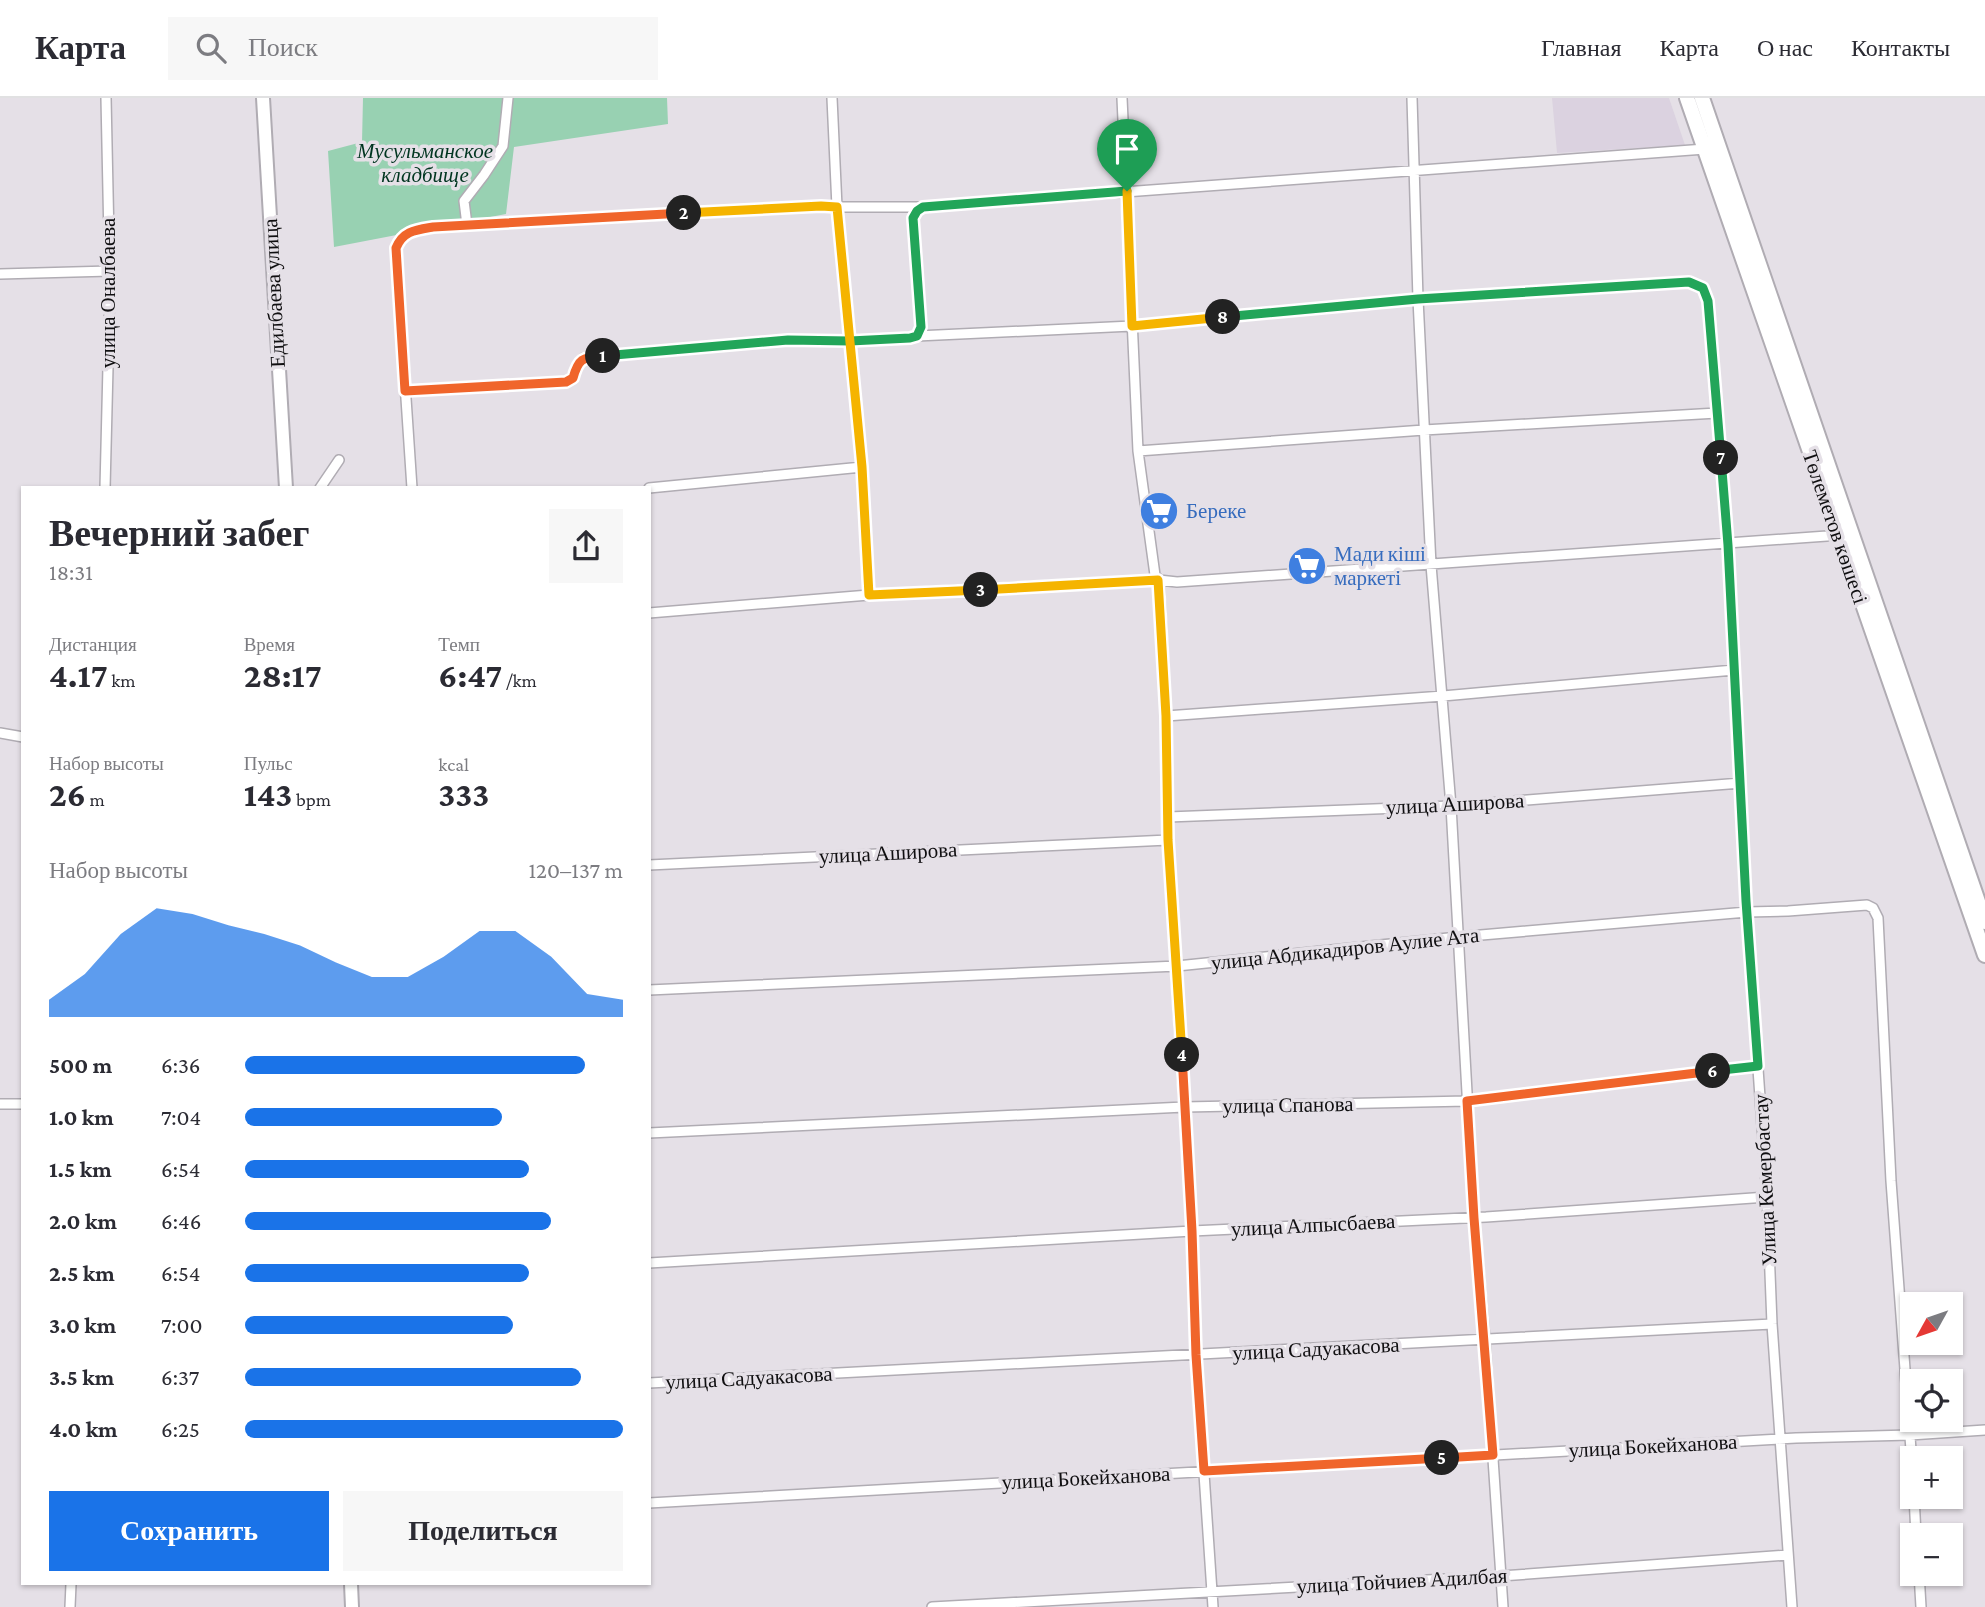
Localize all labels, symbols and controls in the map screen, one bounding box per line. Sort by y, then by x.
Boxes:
search box [168,17,658,80]
text: Карта [35,29,126,66]
icon: search [192,29,230,67]
text: Поиск [248,33,318,62]
text: Главная [1541,34,1622,61]
text: Карта [1660,34,1719,61]
text: О нас [1757,34,1813,61]
text: Контакты [1851,34,1950,61]
pin [1097,119,1157,191]
icon: arrive [1108,130,1146,168]
park label: Мусульманское кладбище [356,139,493,187]
pin: 2 [666,195,702,230]
text: 2 [679,202,688,223]
street label: улица Оналбаева [96,217,120,368]
street label: Едилбаева улица [258,217,290,368]
pin: 8 [1206,300,1240,334]
text: 8 [1217,306,1228,327]
pin: 1 [586,338,620,374]
text: 1 [599,345,606,366]
pin: 7 [1704,440,1738,476]
text: 7 [1716,447,1725,468]
street label: Төлеметов көшесі [1797,447,1873,607]
supermarket icon: Береке [1138,490,1180,532]
place label: Береке [1186,499,1246,523]
button: share [549,509,623,583]
text: Вечерний забег [49,512,310,554]
place label: Мади кіші маркеті [1334,542,1426,590]
supermarket icon: Мади кіші маркеті [1286,545,1328,587]
text: 18:31 [49,559,93,585]
pin: 3 [964,573,998,608]
text: 3 [976,579,985,600]
text: Дистанция [49,634,137,655]
text: Время [244,634,295,655]
text: Темп [438,634,480,655]
text: 4.17 [49,656,108,695]
text: 28:17 [244,656,322,695]
text: 6:47 [438,656,502,695]
text: km [108,670,136,691]
text: /km [502,670,537,691]
text: Набор высоты [49,753,164,774]
text: Пульс [244,753,293,774]
text: kcal [438,754,469,775]
text: 26 [49,775,86,814]
text: 143 [244,775,292,814]
text: 333 [438,775,489,814]
street label: улица Аширова [1385,788,1525,820]
text: m [86,789,105,810]
text: bpm [292,789,331,810]
street label: улица Аширова [818,837,958,869]
text: Набор высоты [49,857,188,883]
text: 120–137 m [528,857,623,883]
street label: улица Абдикадиров Аулие Ата [1210,923,1481,975]
pin: 4 [1164,1038,1200,1072]
text: 4 [1176,1044,1187,1065]
text: 500 m [49,1052,112,1078]
text: 6:36 [161,1052,201,1078]
pin: 6 [1696,1054,1730,1088]
text: 6 [1707,1060,1718,1081]
street label: улица Спанова [1222,1092,1354,1118]
street label: Улица Кемербастау [1748,1093,1781,1266]
text: 1.0 km [49,1104,114,1130]
text: 7:04 [161,1104,201,1130]
text: 1.5 km [49,1156,112,1182]
text: 6:54 [161,1156,201,1182]
text: 2.0 km [49,1208,117,1234]
text: 6:46 [161,1208,201,1234]
street label: улица Алпысбаева [1230,1209,1397,1241]
text: 2.5 km [49,1260,115,1286]
text: 6:54 [161,1260,201,1286]
north arrow [1900,1292,1964,1354]
map controls [1900,1292,1963,1586]
text: 3.0 km [49,1312,116,1338]
text: 7:00 [161,1312,203,1338]
street label: улица Садуакасова [1232,1333,1401,1365]
street label: улица Садуакасова [665,1362,834,1394]
text: 3.5 km [49,1364,114,1390]
text: 6:37 [161,1364,199,1390]
button: locate [1900,1369,1963,1432]
text: 4.0 km [49,1416,118,1442]
text: 6:25 [161,1416,200,1442]
street label: улица Бокейханова [1568,1430,1739,1462]
pin: 5 [1424,1440,1460,1476]
button: + [1900,1446,1963,1509]
text: 5 [1437,1447,1446,1468]
street label: улица Бокейханова [1001,1462,1172,1494]
button: Сохранить [49,1491,329,1571]
button: Поделиться [343,1491,623,1571]
button: − [1900,1523,1963,1586]
street label: улица Тойчиев Адилбая [1296,1563,1508,1599]

